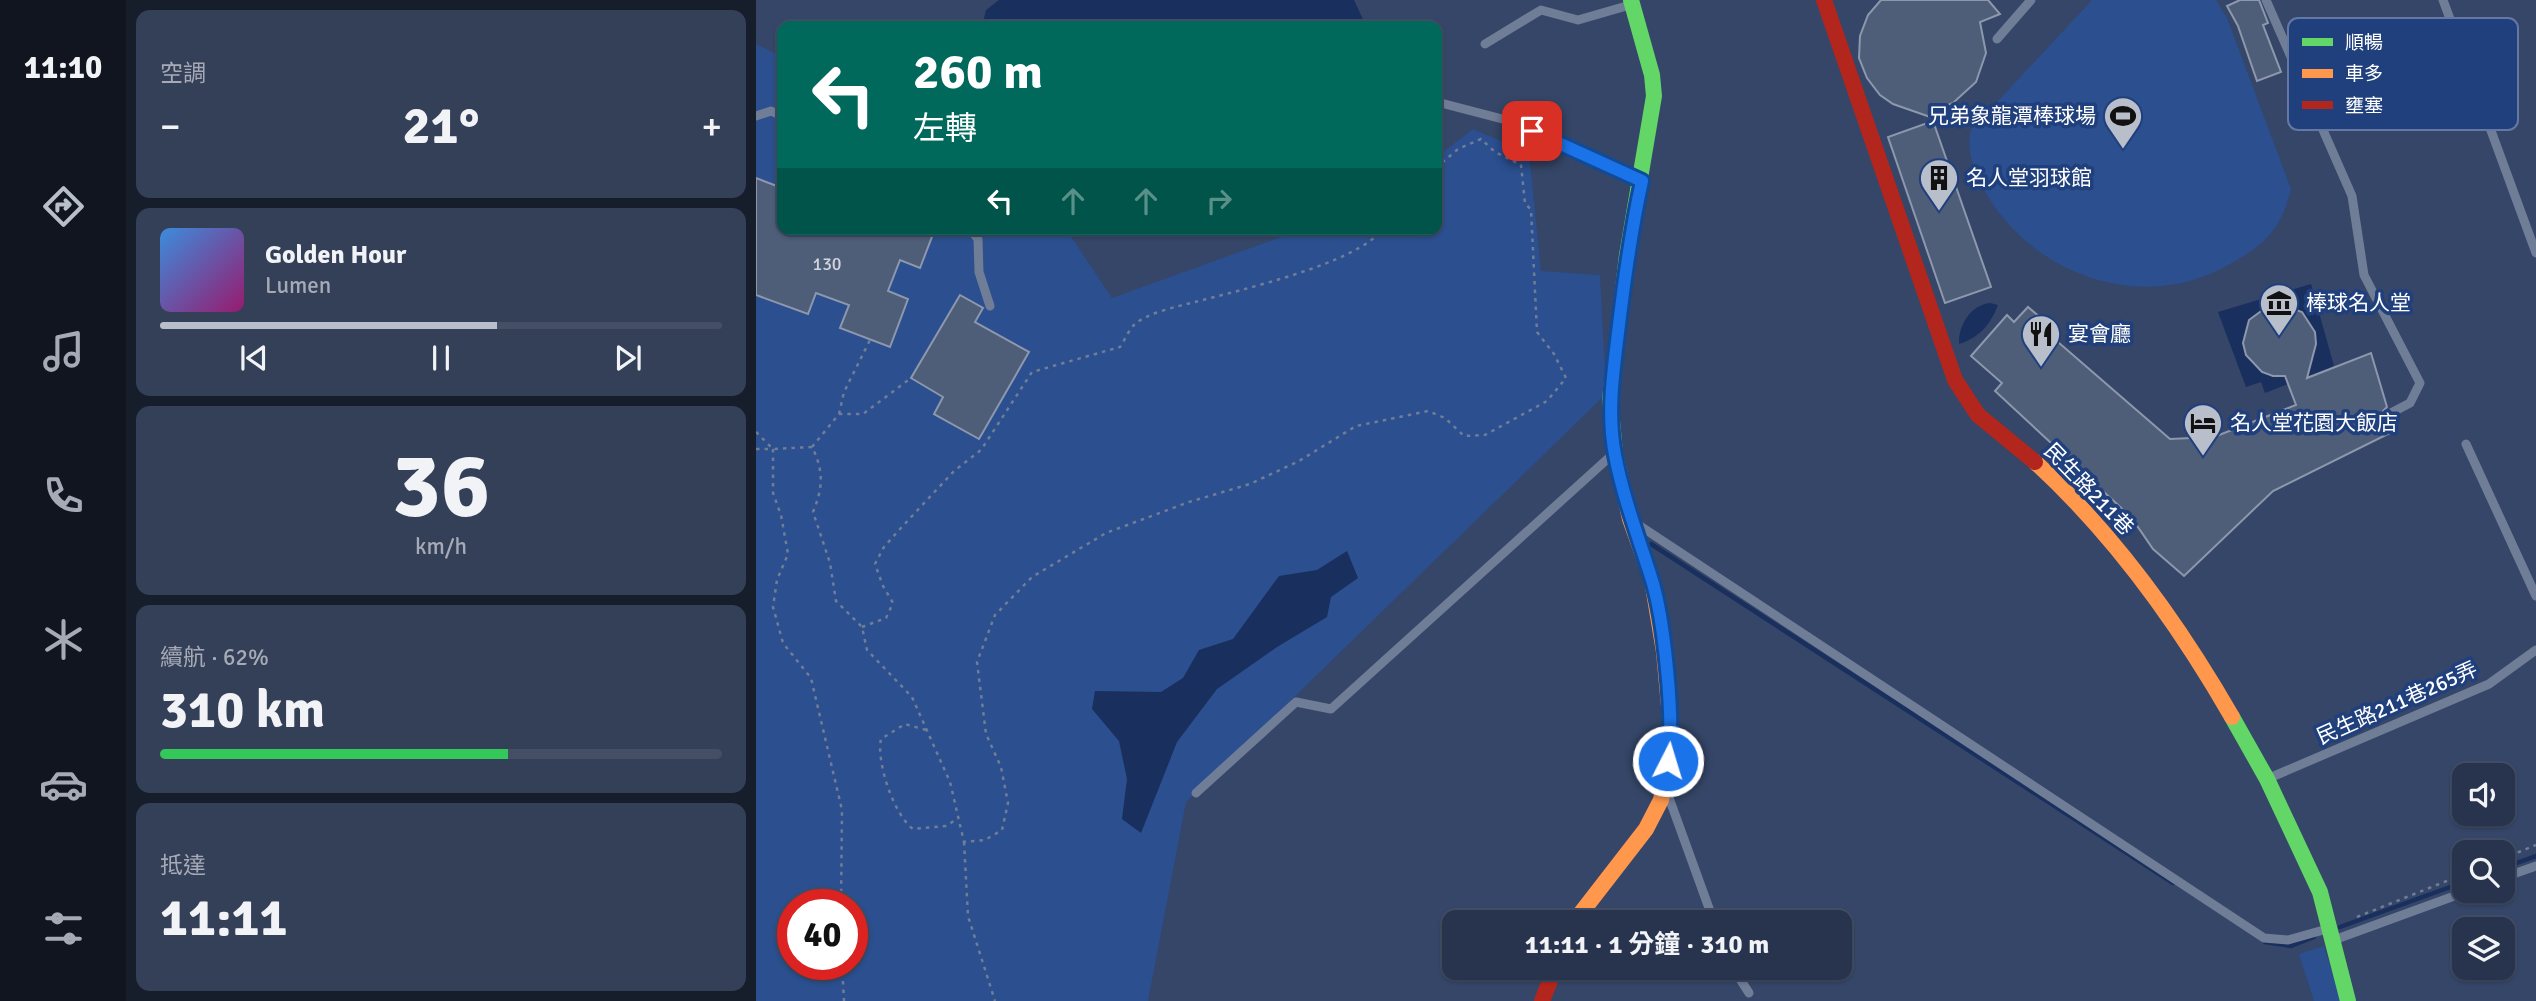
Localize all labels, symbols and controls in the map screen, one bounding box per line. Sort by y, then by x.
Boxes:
legend [2288,18,2518,130]
text: 順暢 [2345,31,2383,55]
text: 260 m [913,42,1043,102]
text: 11:10 [24,48,102,87]
icon: left [798,49,889,140]
text: 空調 [160,59,206,88]
text: 車多 [2345,62,2383,86]
text: 21° [403,94,479,158]
text: 壅塞 [2345,94,2383,118]
sports icon: 兄弟象龍潭棒球場 [2102,95,2144,150]
pin [1502,101,1562,161]
text: − [160,103,181,150]
text: + [701,103,722,150]
place label: 兄弟象龍潭棒球場 [1928,103,2096,129]
text: 左轉 [913,109,977,148]
icon: arrive [1513,112,1551,150]
building icon: 名人堂羽球館 [1918,157,1960,212]
place label: 名人堂羽球館 [1966,165,2092,191]
icon: directions [39,182,88,231]
icon: left [981,182,1019,220]
icon: ahead [1054,182,1092,220]
icon: ahead [1127,182,1165,220]
icon: right [1200,182,1238,220]
text: Golden Hour [265,239,406,271]
house number: 130 [812,253,842,275]
text: Lumen [265,271,331,300]
museum icon: 棒球名人堂 [2258,282,2300,337]
place label: 棒球名人堂 [2306,290,2411,316]
restaurant icon: 宴會廳 [2020,313,2062,368]
place label: 宴會廳 [2068,321,2131,347]
icon: music [39,327,88,376]
icon: previous [235,339,273,377]
icon: pause [422,339,460,377]
icon: next [609,339,647,377]
hotel icon: 名人堂花園大飯店 [2182,402,2224,457]
place label: 名人堂花園大飯店 [2230,410,2398,436]
text: 36 [392,430,490,543]
street label: 民生路211巷 [2039,438,2139,540]
icon: phone [39,471,88,520]
text: km/h [415,532,467,561]
icon: climate [39,615,88,664]
text: 續航 · 62% [160,643,269,672]
street label: 民生路211巷265弄 [2313,656,2481,750]
text: 310 km [160,678,325,742]
position arrow [1631,724,1705,798]
icon: car [39,760,88,809]
map controls [2452,763,2515,980]
button: sound [2452,763,2515,826]
button: search [2452,840,2515,903]
text: 抵達 [160,851,206,880]
text: 11:11 [160,886,288,950]
speed limit sign: 40 [777,889,868,980]
icon: filters [39,904,88,953]
button: layers [2452,917,2515,980]
text: 11:11 · 1 分鐘 · 310 m [1525,929,1769,961]

